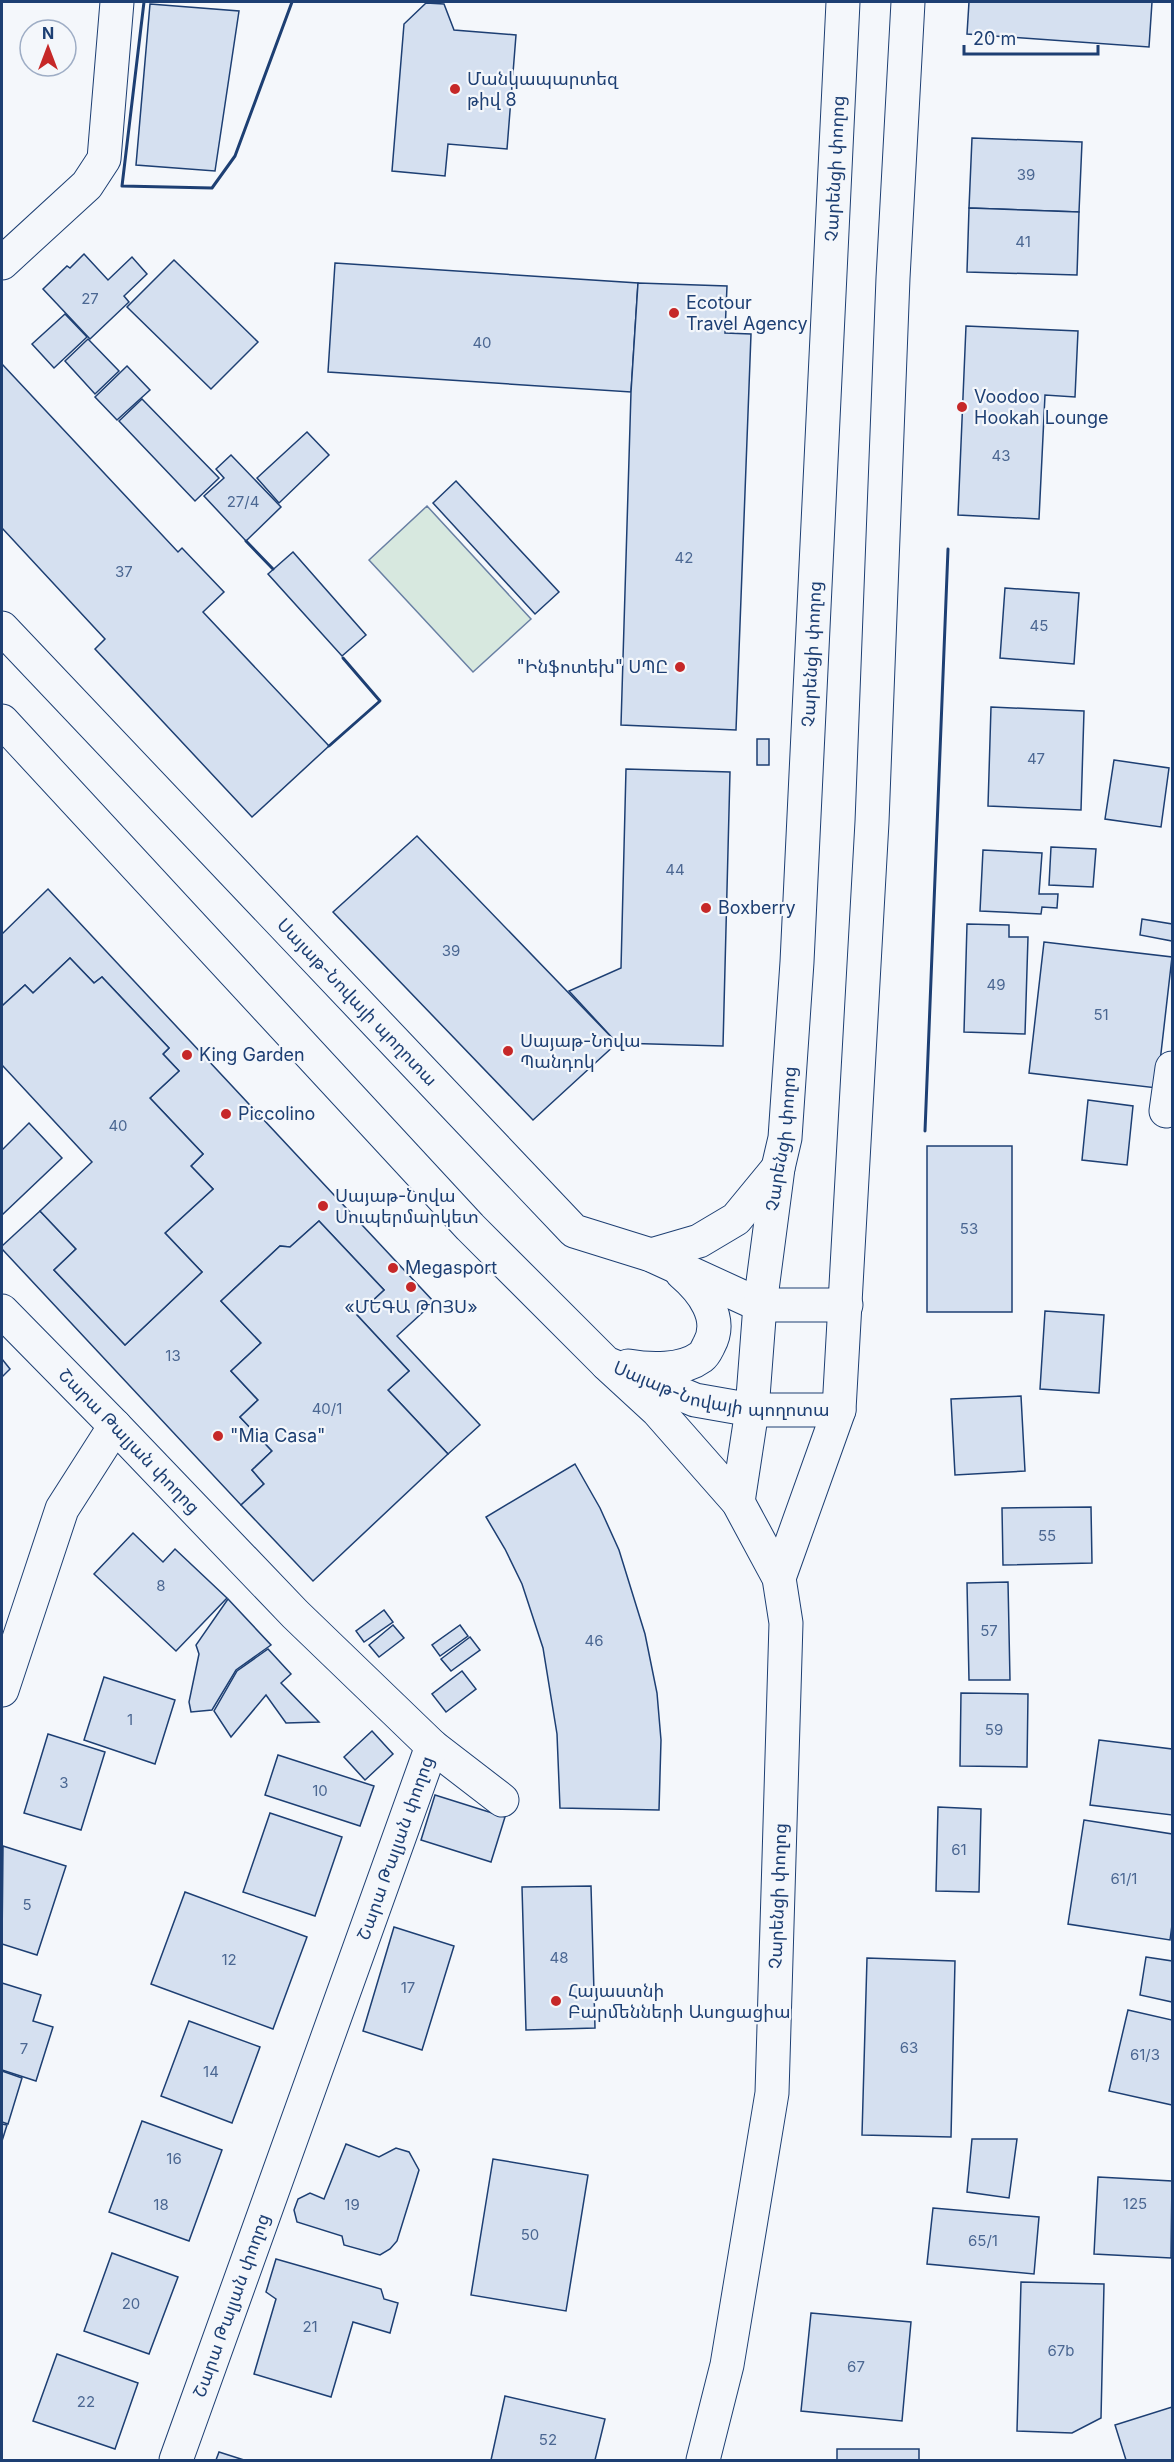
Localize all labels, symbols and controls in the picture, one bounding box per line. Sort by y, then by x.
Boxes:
north arrow [18,18,78,78]
scale bar [964,18,1098,56]
text: N [42,23,54,43]
text: 20 m [973,28,1016,49]
place label: Մանկապարտեզ թիվ 8 [467,68,619,110]
marker: Մանկապարտեզ թիվ 8 [448,82,462,96]
street label: Չարենցի փողոց [821,95,849,242]
house number: 39 [1017,165,1035,184]
house number: 41 [1015,232,1031,251]
house number: 27 [81,289,99,308]
place label: Ecotour Travel Agency [686,292,808,334]
marker: Ecotour Travel Agency [667,306,681,320]
house number: 40 [472,333,492,352]
place label: Voodoo Hookah Lounge [974,386,1108,428]
marker: Voodoo Hookah Lounge [955,400,969,414]
house number: 43 [992,446,1010,465]
house number: 27/4 [227,492,259,511]
house number: 42 [675,548,693,567]
house number: 37 [115,562,133,581]
street label: Չարենցի փողոց [797,580,825,728]
house number: 45 [1030,616,1048,635]
place label: "Ինֆոտեխ" ՍՊԸ [517,656,668,677]
marker: "Ինֆոտեխ" ՍՊԸ [673,660,687,674]
house number: 47 [1027,749,1045,768]
house number: 44 [665,860,685,879]
place label: Boxberry [718,897,796,918]
marker: Boxberry [699,901,713,915]
street label: Սայաթ-Նովայի պողոտա [273,914,442,1090]
house number: 39 [442,941,460,960]
house number: 49 [987,975,1006,994]
house number: 51 [1093,1005,1109,1024]
place label: Սայաթ-Նովա Պանդոկ [520,1030,641,1072]
place label: King Garden [199,1044,305,1065]
marker: Սայաթ-Նովա Պանդոկ [501,1044,515,1058]
marker: King Garden [180,1048,194,1062]
street label: Չարենցի փողոց [761,1066,800,1213]
place label: Piccolino [238,1103,315,1124]
marker: Piccolino [219,1107,233,1121]
house number: 40 [108,1116,128,1135]
place label: Սայաթ-Նովա Սուպերմարկետ [335,1185,479,1227]
marker: Սայաթ-Նովա Սուպերմարկետ [316,1199,330,1213]
house number: 53 [960,1219,978,1238]
place label: Megasport [405,1257,497,1278]
marker: Megasport [386,1261,400,1275]
marker: «ՄԵԳԱ ԹՈՅՍ» [404,1280,418,1294]
place label: «ՄԵԳԱ ԹՈՅՍ» [344,1296,478,1317]
house number: 13 [165,1346,181,1365]
street label: Սայաթ-Նովայի պողոտա [610,1356,830,1420]
street label: Շարա Թալյան փողոց [55,1364,204,1518]
house number: 40/1 [312,1399,342,1418]
place label: "Mia Casa" [230,1425,325,1446]
marker: "Mia Casa" [211,1429,225,1443]
house number: 55 [1038,1526,1056,1545]
house number: 8 [156,1576,166,1595]
house number: 57 [980,1621,998,1640]
house number: 46 [585,1631,604,1650]
house number: 1 [127,1710,133,1729]
house number: 59 [985,1720,1003,1739]
street label: Շարա Թալյան փողոց [352,1753,437,1943]
house number: 3 [59,1773,69,1792]
house number: 10 [312,1781,328,1800]
street label: Չարենցի փողոց [764,1823,791,1969]
house number: 61 [951,1840,967,1859]
house number: 61/1 [1111,1869,1137,1888]
house number: 5 [22,1895,32,1914]
house number: 48 [550,1948,568,1967]
house number: 12 [221,1950,237,1969]
house number: 17 [401,1978,415,1997]
place label: Հայաստնի Բարմենների Ասոցացիա [568,1980,791,2022]
marker: Հայաստնի Բարմենների Ասոցացիա [549,1994,563,2008]
house number: 63 [900,2038,918,2057]
house number: 7 [20,2039,28,2058]
house number: 61/3 [1130,2045,1160,2064]
house number: 14 [203,2062,219,2081]
house number: 16 [166,2149,182,2168]
house number: 125 [1123,2194,1147,2213]
house number: 18 [153,2195,169,2214]
house number: 19 [344,2195,360,2214]
street label: Շարա Թալյան փողոց [188,2211,273,2400]
house number: 50 [521,2225,539,2244]
house number: 65/1 [968,2231,998,2250]
house number: 20 [122,2294,140,2313]
house number: 21 [302,2317,318,2336]
house number: 67b [1048,2341,1074,2360]
house number: 67 [847,2357,865,2376]
house number: 22 [77,2392,95,2411]
house number: 52 [539,2430,557,2449]

